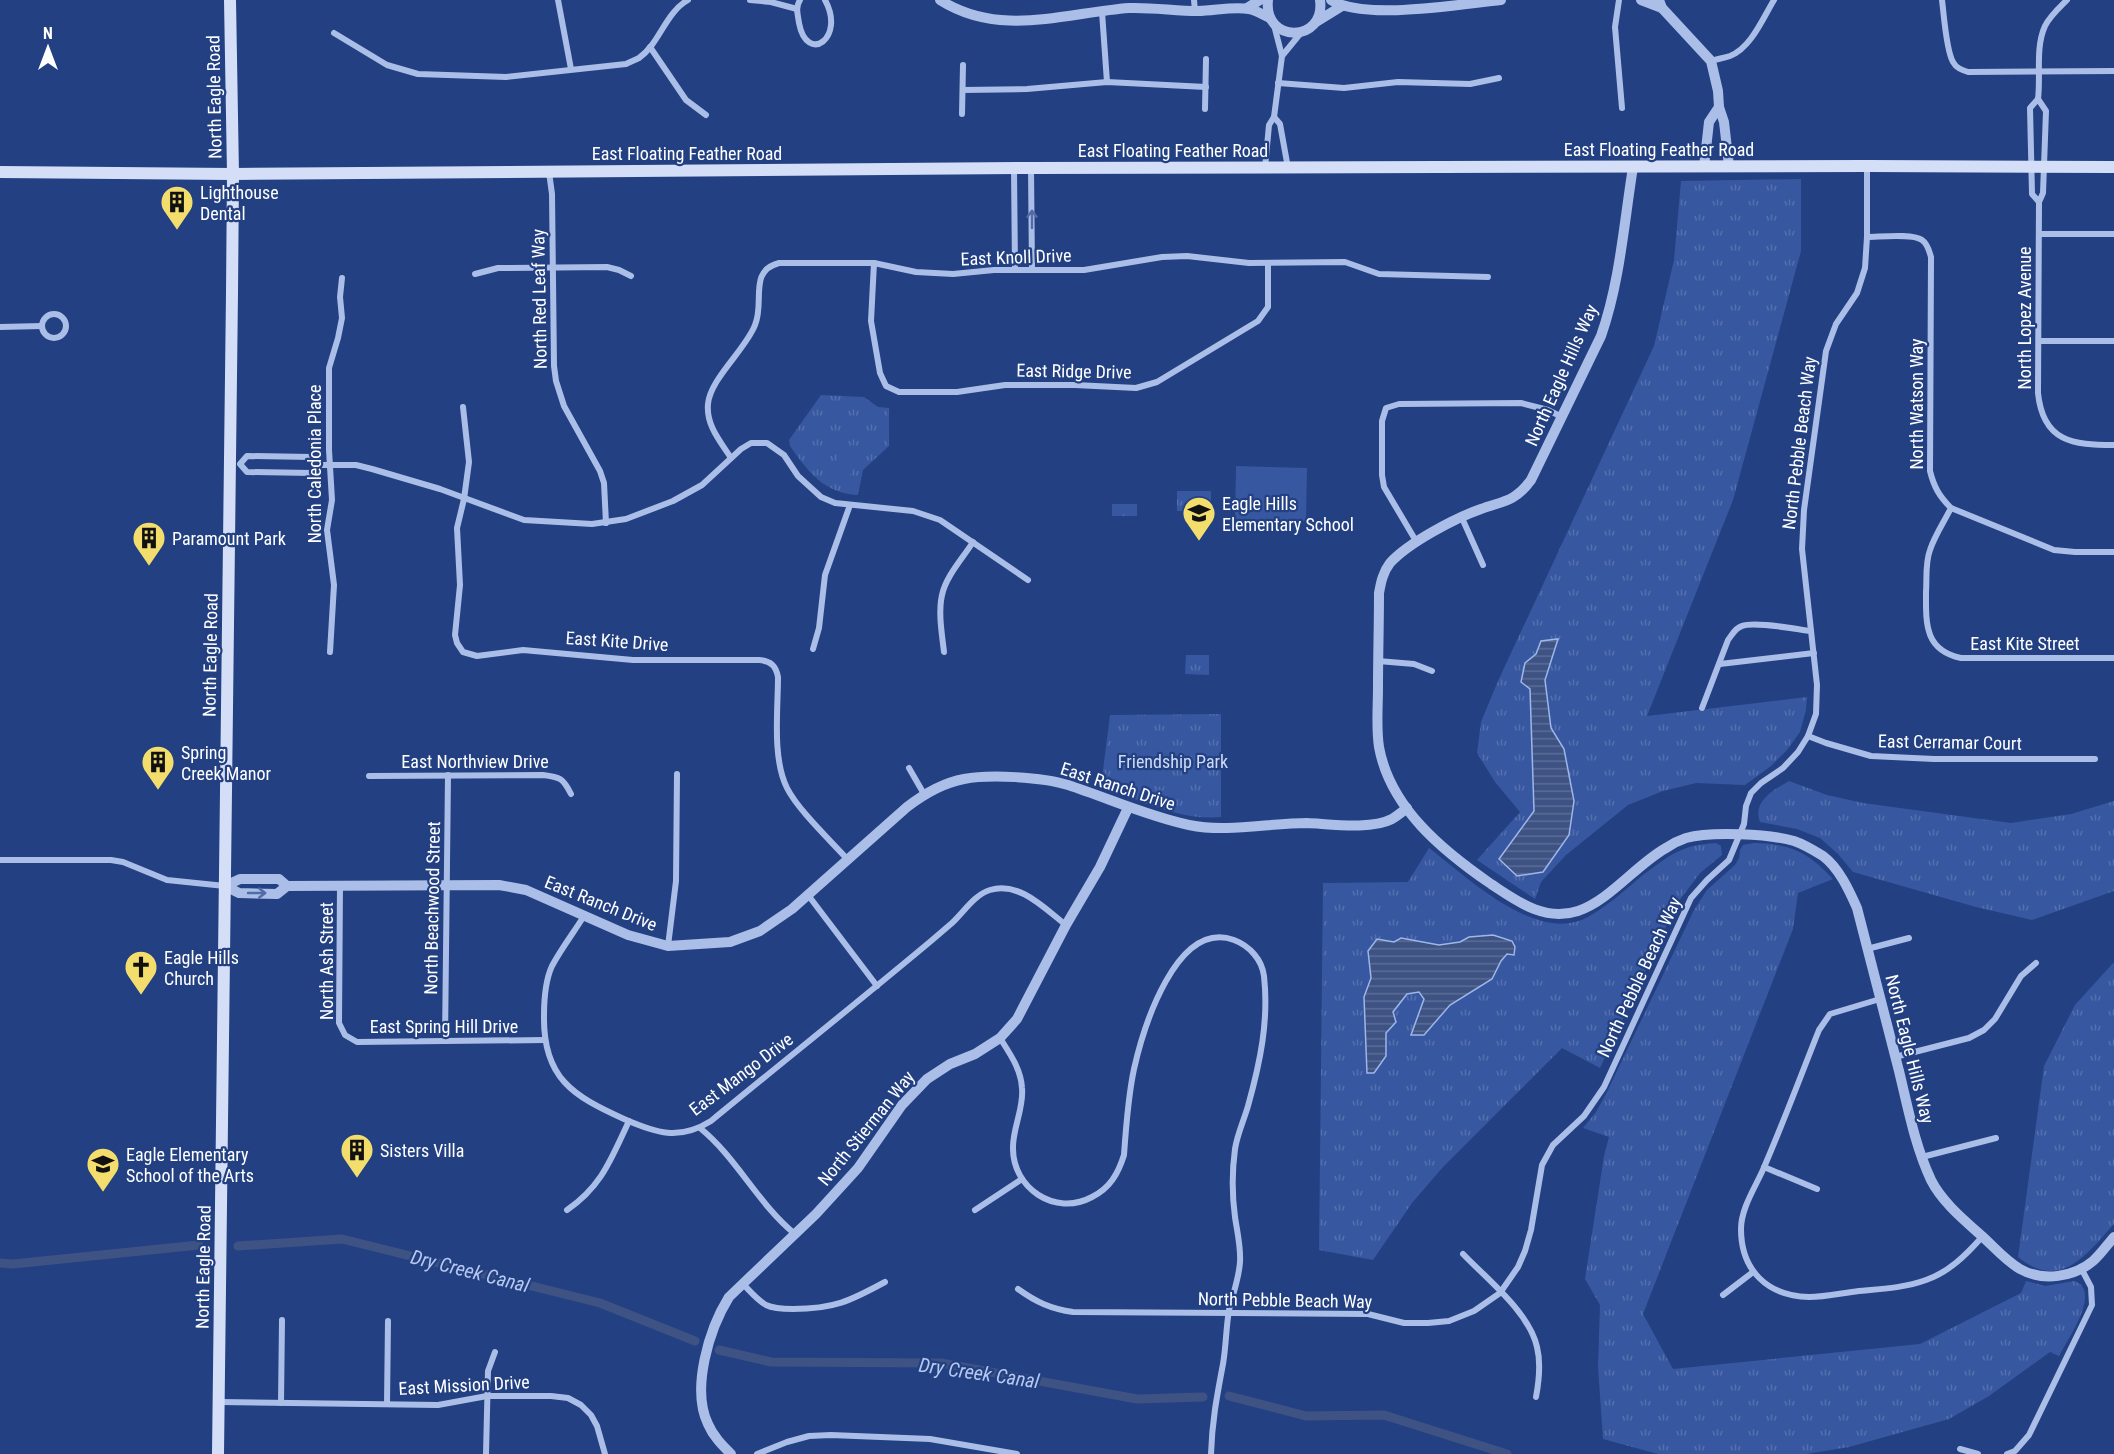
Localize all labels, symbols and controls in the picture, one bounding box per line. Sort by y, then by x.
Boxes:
north arrow [18,18,78,78]
text: N [43,24,53,43]
street label: North Eagle Road [202,35,226,159]
street label: East Floating Feather Road [1564,139,1754,160]
street label: East Floating Feather Road [1078,140,1268,161]
street label: East Floating Feather Road [592,143,782,164]
place label: Lighthouse Dental [200,182,279,224]
building icon: Lighthouse Dental [159,184,195,231]
one-way arrow [1026,209,1037,229]
street label: North Red Leaf Way [527,228,551,369]
street label: East Knoll Drive [960,245,1072,269]
street label: North Lopez Avenue [2014,246,2035,390]
street label: North Eagle Hills Way [1520,301,1602,449]
street label: North Watson Way [1906,338,1927,470]
street label: North Pebble Beach Way [1778,355,1820,531]
street label: East Ridge Drive [1016,359,1132,383]
street label: North Caledonia Place [304,385,325,543]
place label: Eagle Hills Elementary School [1222,493,1354,535]
school or university icon: Eagle Hills Elementary School [1181,495,1217,542]
building icon: Paramount Park [131,520,167,567]
place label: Paramount Park [172,528,286,549]
street label: North Eagle Road [198,593,222,717]
street label: East Kite Drive [565,627,669,655]
street label: East Kite Street [1970,633,2080,654]
street label: East Cerramar Court [1878,730,2022,754]
place label: Spring Creek Manor [181,742,272,784]
building icon: Spring Creek Manor [140,744,176,791]
street label: East Northview Drive [401,751,549,772]
park label: Friendship Park [1118,751,1228,772]
street label: East Ranch Drive [1058,758,1178,814]
street label: North Beachwood Street [420,821,444,995]
street label: East Ranch Drive [542,871,660,935]
one-way arrow [247,888,267,899]
street label: North Pebble Beach Way [1593,893,1686,1060]
street label: North Ash Street [316,902,337,1020]
place label: Eagle Hills Church [164,947,239,989]
church icon: Eagle Hills Church [123,949,159,996]
street label: North Eagle Hills Way [1881,972,1939,1126]
street label: East Spring Hill Drive [370,1016,518,1037]
street label: East Mango Drive [685,1028,797,1120]
street label: North Stierman Way [813,1066,919,1190]
building icon: Sisters Villa [339,1132,375,1179]
place label: Sisters Villa [380,1140,464,1161]
place label: Eagle Elementary School of the Arts [126,1144,254,1186]
school or university icon: Eagle Elementary School of the Arts [85,1146,121,1193]
street label: North Eagle Road [191,1205,215,1329]
water label: Dry Creek Canal [408,1245,532,1297]
street label: North Pebble Beach Way [1198,1288,1373,1312]
water label: Dry Creek Canal [917,1353,1041,1393]
street label: East Mission Drive [398,1371,530,1399]

